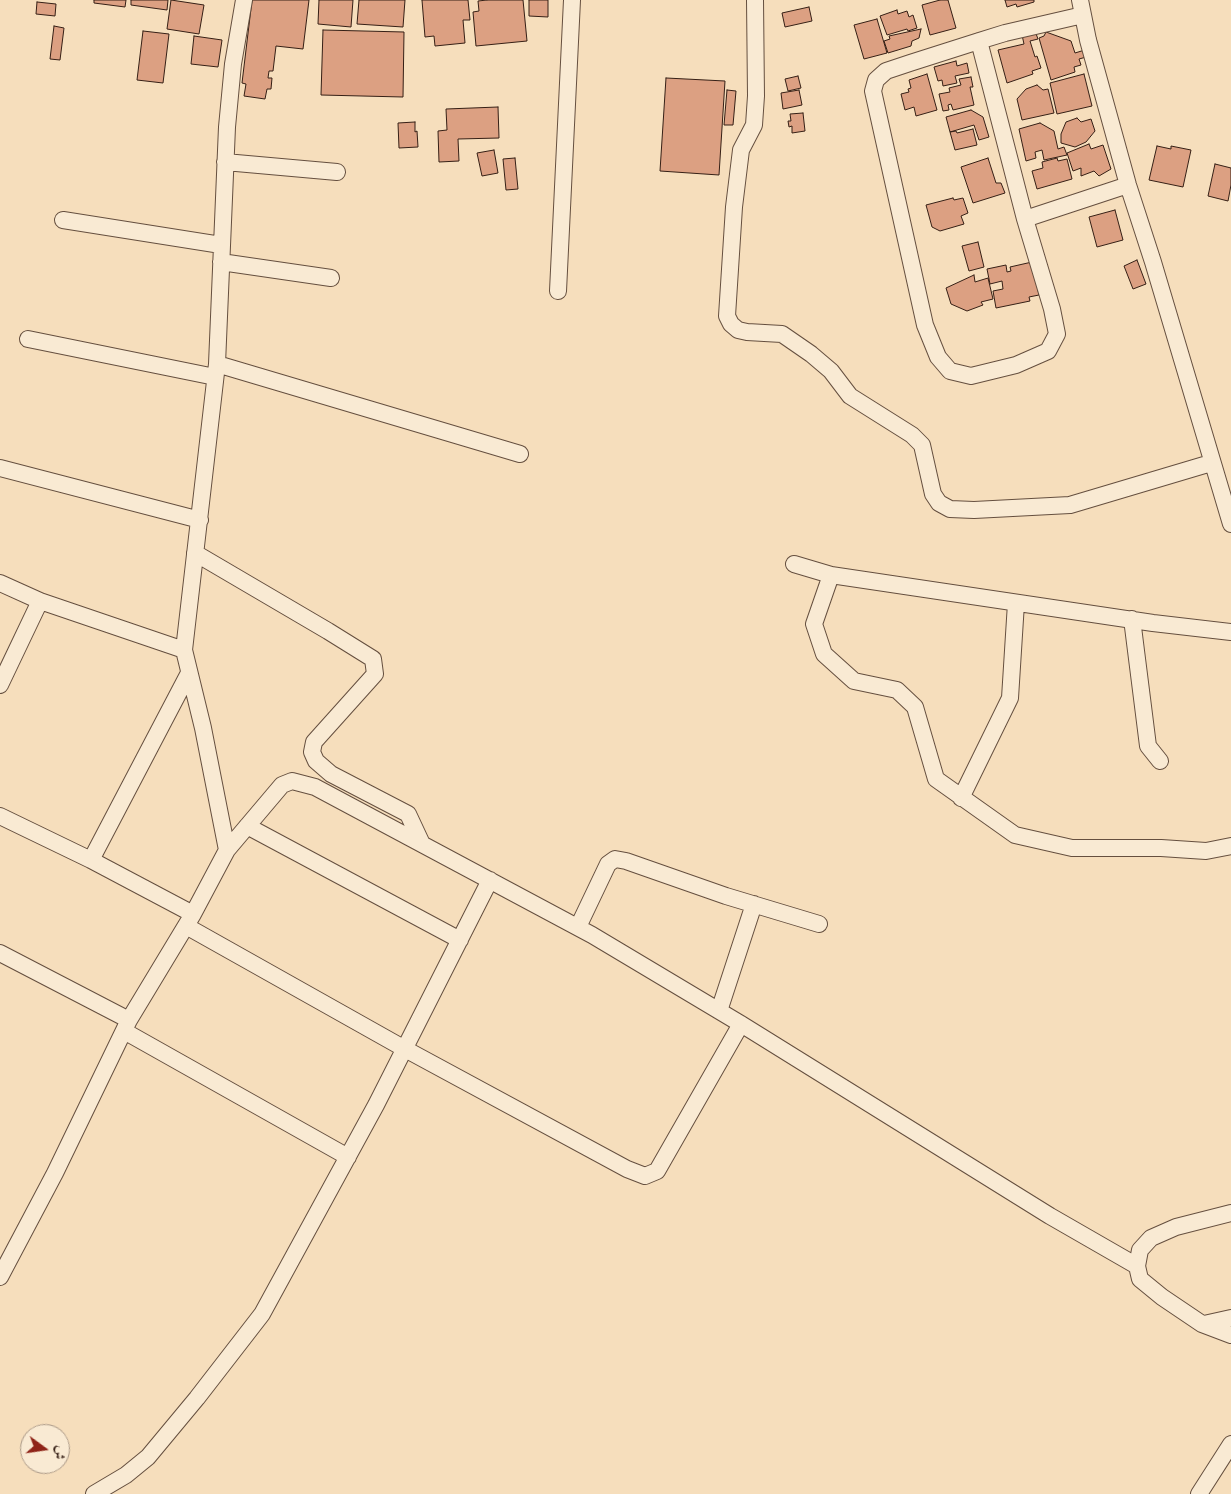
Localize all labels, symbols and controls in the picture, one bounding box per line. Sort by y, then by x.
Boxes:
north arrow [20,1424,70,1474]
text: ش [47,1443,70,1462]

